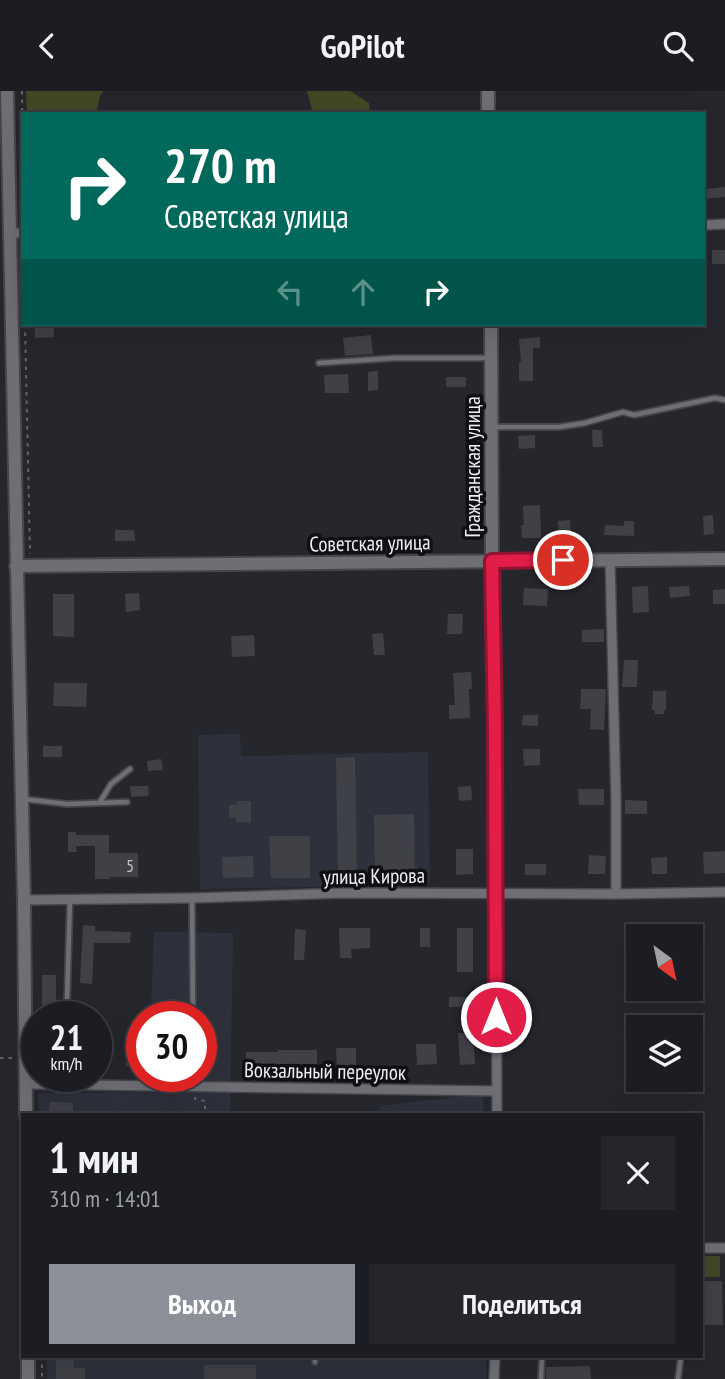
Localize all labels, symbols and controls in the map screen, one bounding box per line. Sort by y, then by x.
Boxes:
text: GoPilot [320,25,405,67]
icon: back [28,27,66,65]
icon: search [659,27,697,65]
text: 270 m [164,133,277,197]
icon: right [49,140,140,231]
text: Советская улица [164,195,349,237]
icon: left [271,273,309,311]
icon: ahead [344,273,382,311]
icon: right [417,273,455,311]
street label: Гражданская улица [459,396,486,538]
street label: Советская улица [309,528,431,558]
pin [533,530,593,590]
icon: arrive [544,541,582,579]
house number: 5 [126,854,134,877]
street label: улица Кирова [323,862,425,890]
north arrow [626,924,704,1001]
map controls [626,924,703,1092]
position arrow [459,980,533,1054]
speed limit sign: 30 [126,1001,217,1092]
text: 21 [50,1014,83,1060]
button: layers [626,1015,703,1092]
text: km/h [51,1052,82,1075]
street label: Вокзальный переулок [244,1056,406,1086]
text: 1 мин [49,1130,139,1185]
button: close [601,1136,675,1210]
text: 310 m · 14:01 [49,1184,161,1213]
button: Выход [49,1264,355,1344]
button: Поделиться [369,1264,675,1344]

